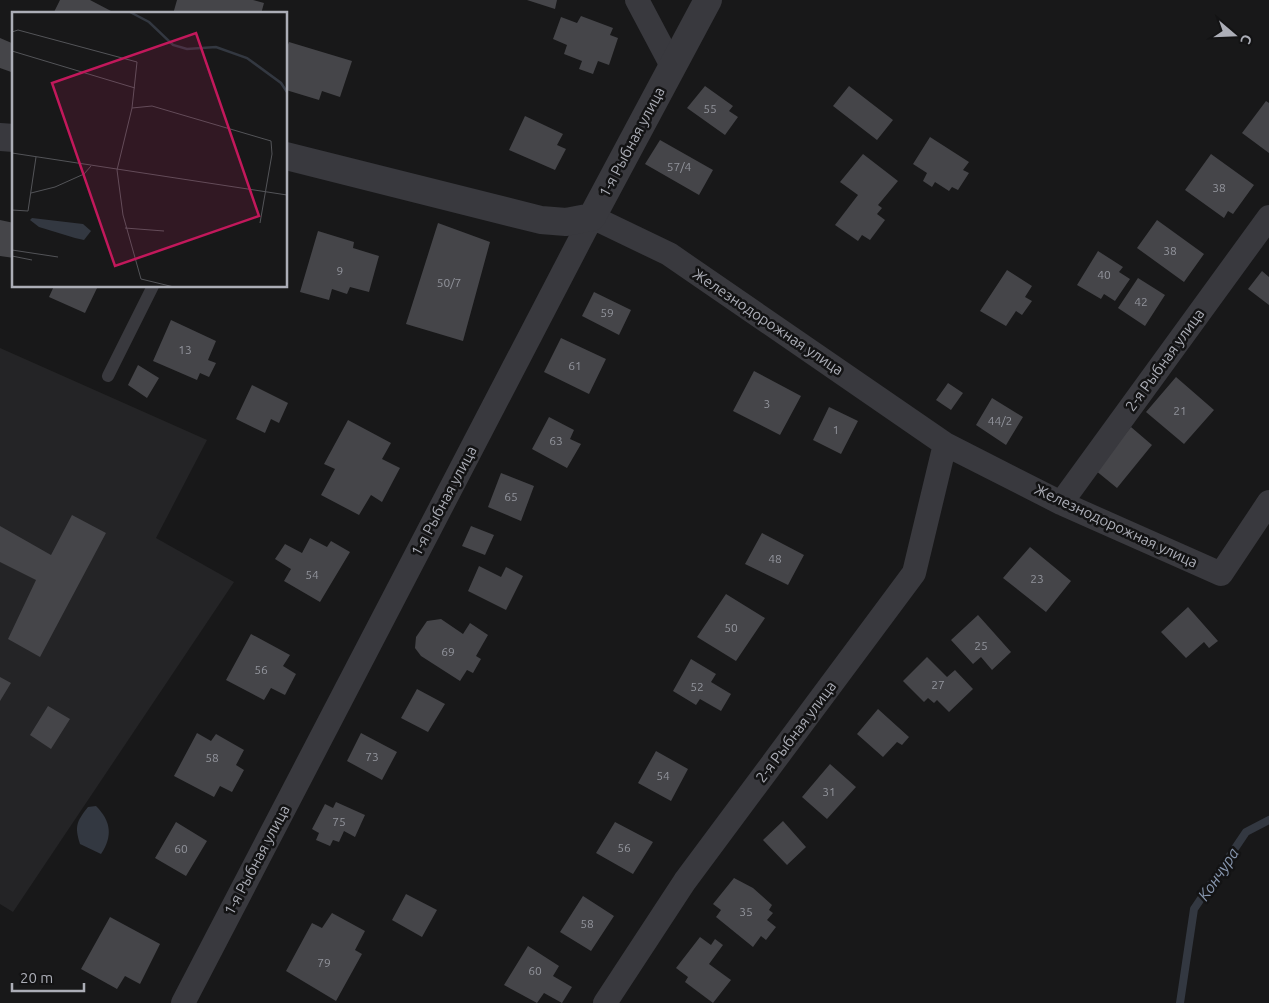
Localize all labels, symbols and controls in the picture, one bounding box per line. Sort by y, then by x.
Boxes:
north arrow [1209,10,1259,60]
inset map [12,12,288,288]
text: С [1237,32,1255,46]
street label: 1-я Рыбная улица [595,84,668,200]
house number: 55 [703,102,717,115]
house number: 57/4 [667,160,692,173]
house number: 38 [1212,181,1226,194]
house number: 38 [1163,244,1177,257]
house number: 9 [337,264,343,277]
street label: Железнодорожная улица [690,265,847,378]
house number: 40 [1097,268,1111,281]
house number: 50/7 [437,276,461,289]
house number: 42 [1134,295,1148,308]
street label: 2-я Рыбная улица [1122,305,1207,414]
house number: 59 [600,306,614,319]
house number: 13 [178,343,192,356]
house number: 61 [568,359,582,372]
house number: 3 [764,397,770,410]
house number: 21 [1173,404,1187,417]
house number: 44/2 [988,414,1012,427]
house number: 1 [833,423,839,436]
house number: 63 [549,434,563,447]
street label: 1-я Рыбная улица [407,443,480,559]
street label: Железнодорожная улица [1032,480,1200,571]
house number: 65 [504,490,518,503]
house number: 48 [768,552,782,565]
house number: 54 [305,568,319,581]
house number: 23 [1030,572,1044,585]
house number: 50 [724,621,738,634]
house number: 25 [974,639,988,652]
house number: 69 [441,645,455,658]
house number: 56 [254,663,268,676]
street label: 2-я Рыбная улица [752,678,839,786]
house number: 27 [931,678,945,691]
house number: 52 [690,680,704,693]
house number: 73 [365,750,379,763]
house number: 58 [205,751,219,764]
house number: 54 [656,769,670,782]
house number: 31 [822,785,836,798]
street label: 1-я Рыбная улица [220,802,293,918]
house number: 75 [332,815,346,828]
house number: 56 [617,841,631,854]
house number: 60 [174,842,188,855]
water label: Кончура [1194,844,1242,904]
house number: 35 [739,905,753,918]
house number: 58 [580,917,594,930]
house number: 79 [317,956,331,969]
scale bar [12,960,85,992]
house number: 60 [528,964,542,977]
text: 20 m [20,969,53,986]

